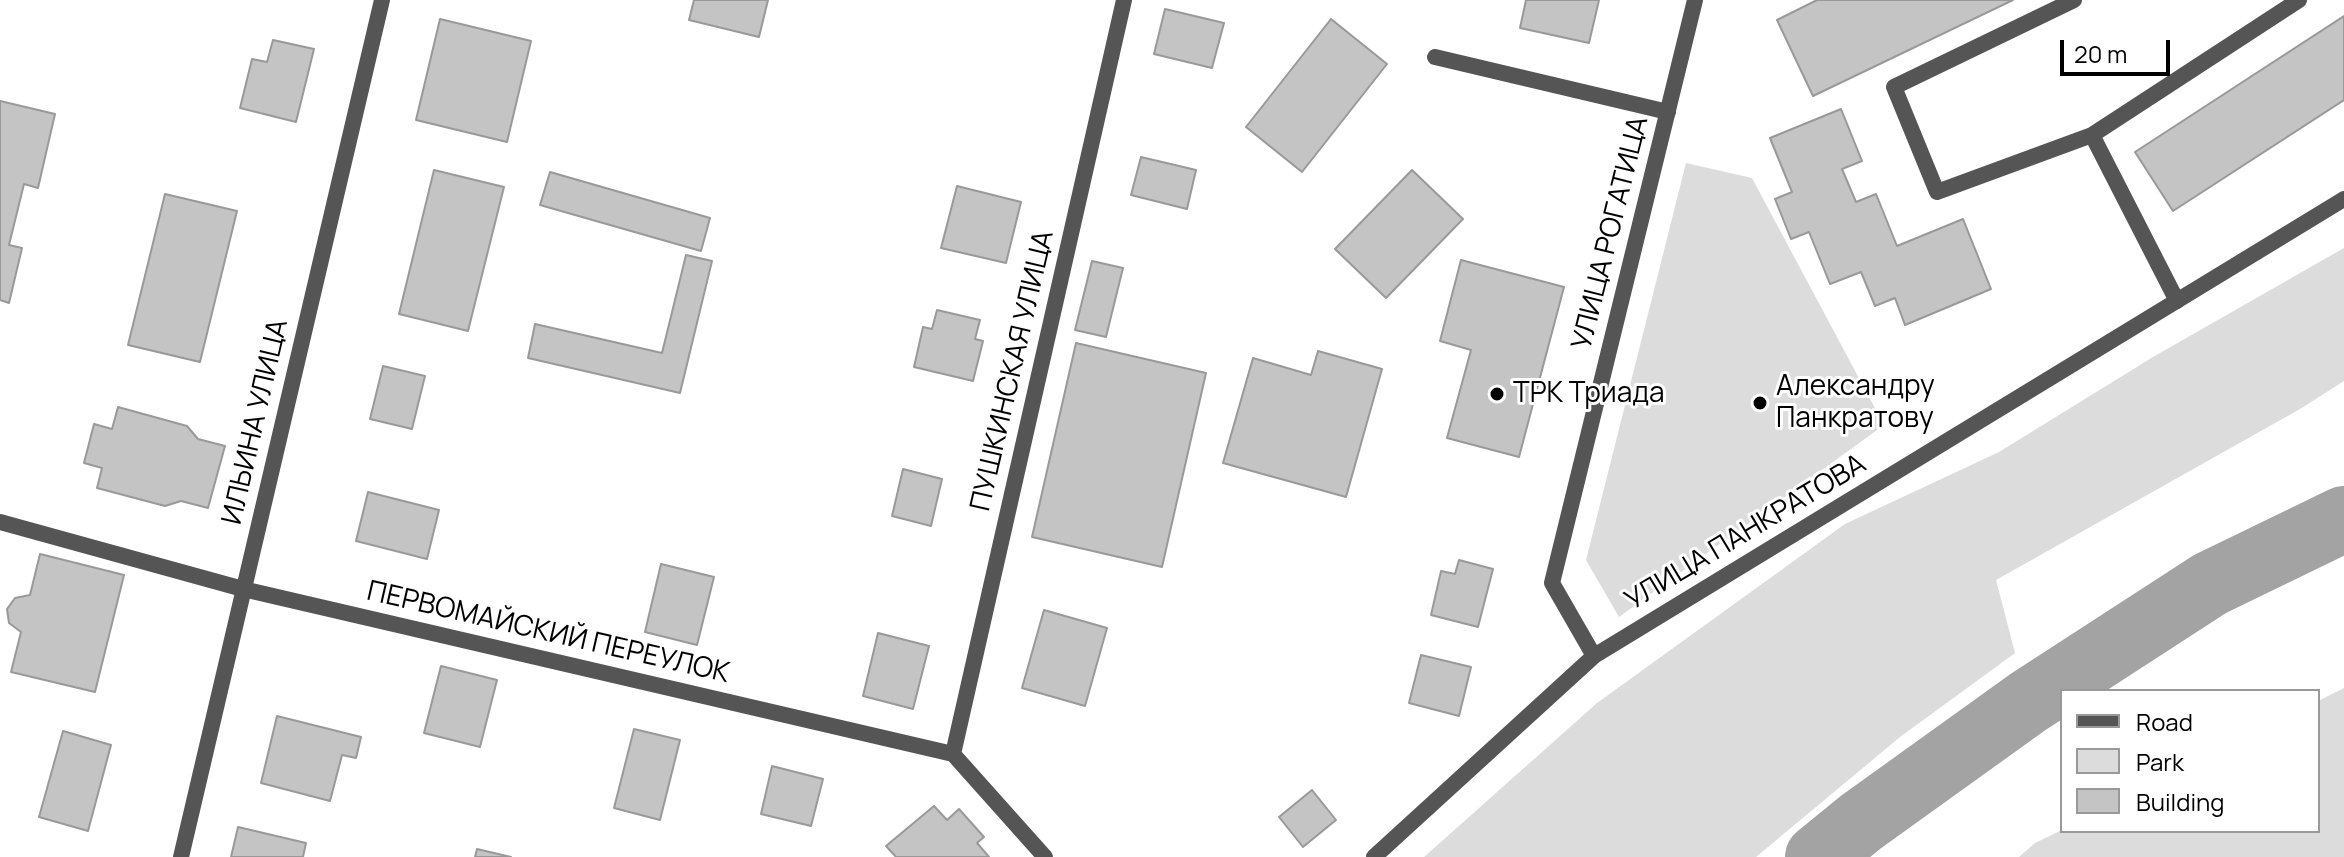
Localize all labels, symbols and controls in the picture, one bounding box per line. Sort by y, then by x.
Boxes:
scale bar [2064,24,2174,74]
text: 20 m [2074,37,2127,70]
street label: УЛИЦА РОГАТИЦА [1566,113,1656,353]
street label: ПУШКИНСКАЯ УЛИЦА [964,227,1062,515]
street label: ИЛЬИНА УЛИЦА [216,316,296,528]
place label: Александру Панкратову [1776,370,1935,436]
place label: ТРК Триада [1513,377,1665,411]
marker: ТРК Триада [1488,385,1506,403]
marker: Александру Панкратову [1751,394,1769,412]
street label: УЛИЦА ПАНКРАТОВА [1620,448,1872,618]
street label: ПЕРВОМАЙСКИЙ ПЕРЕУЛОК [364,575,732,691]
legend [2060,689,2320,833]
text: Road [2136,705,2193,738]
text: Park [2136,745,2184,778]
text: Building [2136,785,2224,818]

